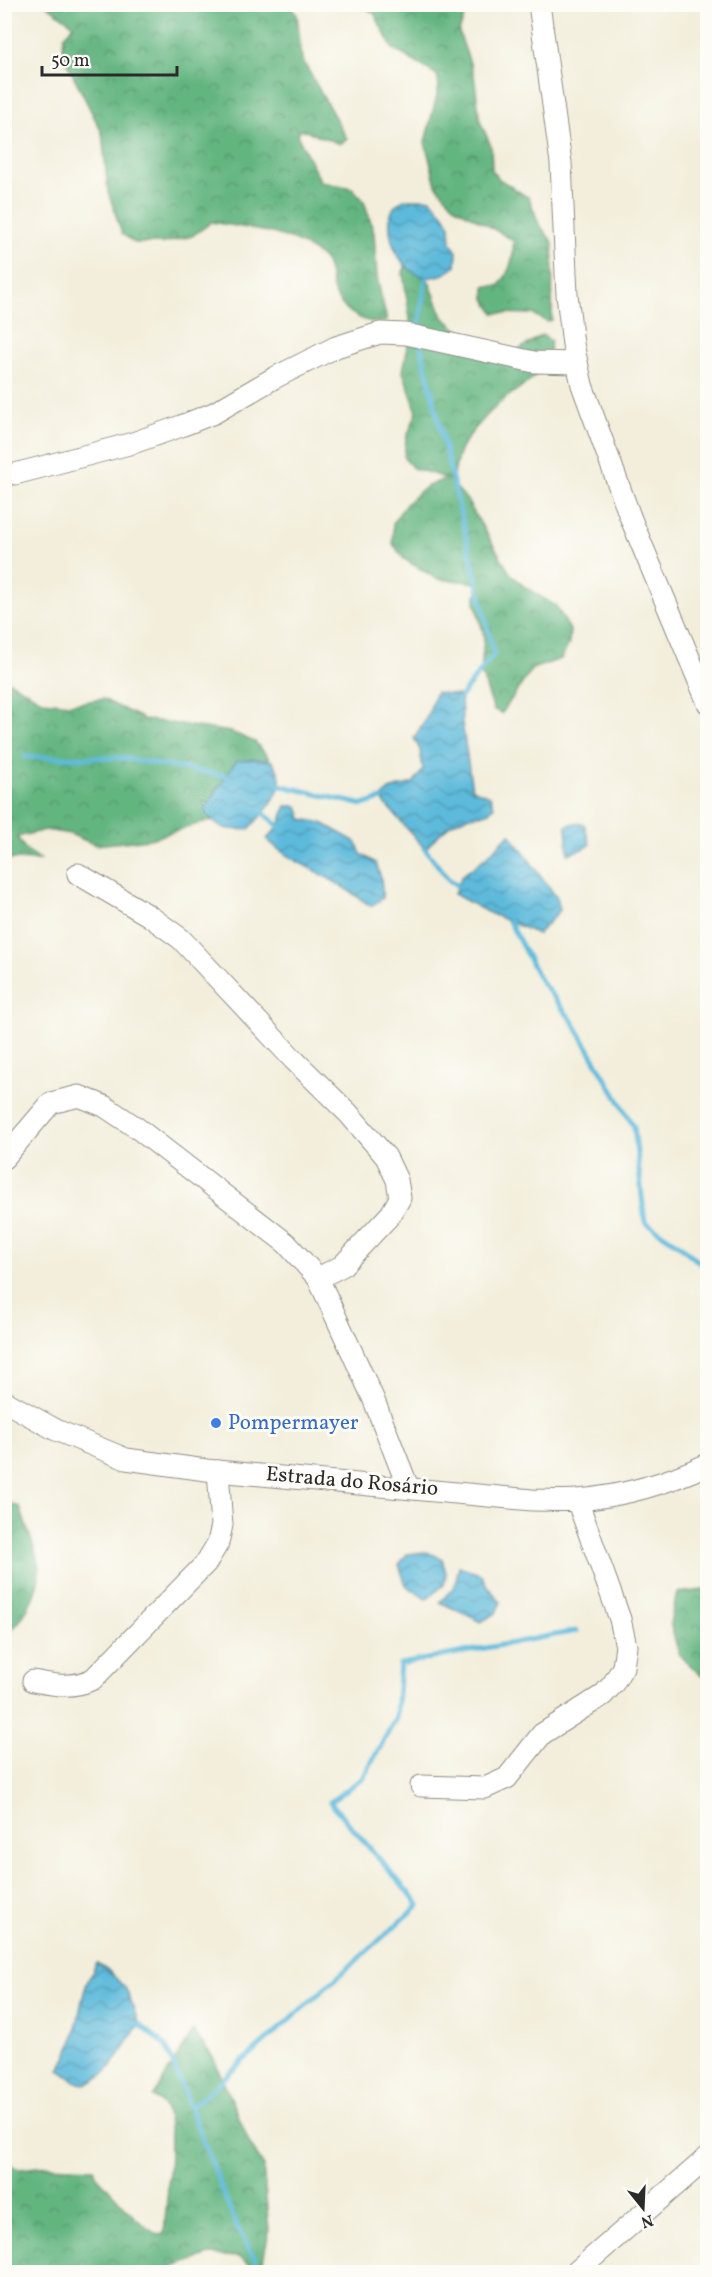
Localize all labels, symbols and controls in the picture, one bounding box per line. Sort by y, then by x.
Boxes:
scale bar [42,39,177,77]
text: 50 m [51,49,90,74]
place label: Pompermayer [228,1409,359,1438]
marker: Pompermayer [209,1416,223,1430]
street label: Estrada do Rosário [265,1460,439,1504]
north arrow [613,2178,673,2238]
text: N [638,2208,656,2233]

